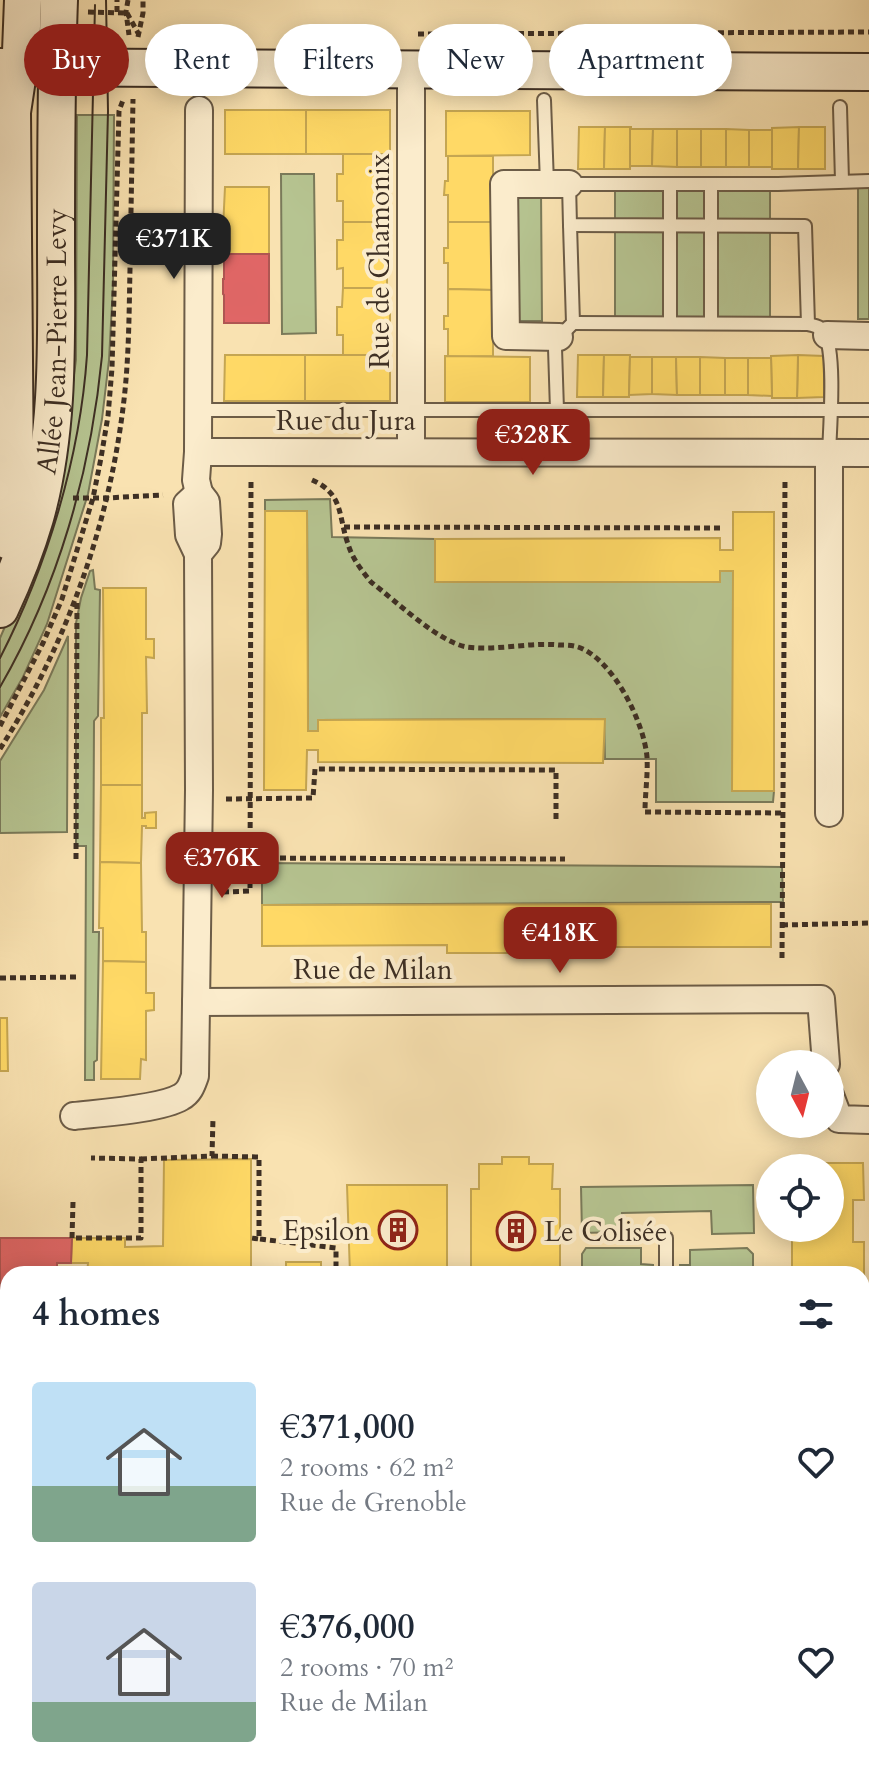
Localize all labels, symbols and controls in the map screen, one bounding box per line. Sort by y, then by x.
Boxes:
chip: Buy [24,24,129,96]
chip: Rent [145,24,258,96]
chip: Filters [274,24,402,96]
chip: New [418,24,533,96]
chip: Apartment [549,24,732,96]
street label: Rue de Chamonix [361,153,399,369]
street label: Allée Jean-Pierre Levy [27,208,76,477]
pin: €371K [118,213,230,281]
text: €371K [136,221,212,256]
street label: Rue du Jura [276,402,416,440]
pin: €328K [477,409,589,477]
text: €328K [495,417,571,452]
pin: €376K [166,832,278,900]
text: €376K [184,840,260,875]
pin: €418K [504,907,616,975]
text: €418K [522,915,598,950]
street label: Rue de Milan [293,951,453,989]
north arrow [756,1050,844,1138]
map controls [756,1050,844,1242]
button: locate [756,1154,844,1242]
building icon: Epsilon [377,1209,419,1251]
building icon: Le Colisée [495,1210,537,1252]
place label: Epsilon [282,1212,370,1250]
place label: Le Colisée [544,1213,668,1251]
text: 4 homes [32,1291,160,1337]
icon: filters [794,1292,838,1336]
text: €371,000 [280,1404,415,1450]
icon: home [96,1414,192,1510]
icon: heart [794,1440,838,1484]
text: 2 rooms · 62 m² [280,1450,453,1485]
text: Rue de Grenoble [280,1485,467,1520]
text: €376,000 [280,1604,415,1650]
icon: home [96,1614,192,1710]
icon: heart [794,1640,838,1684]
text: 2 rooms · 70 m² [280,1650,453,1685]
text: Rue de Milan [280,1685,428,1720]

